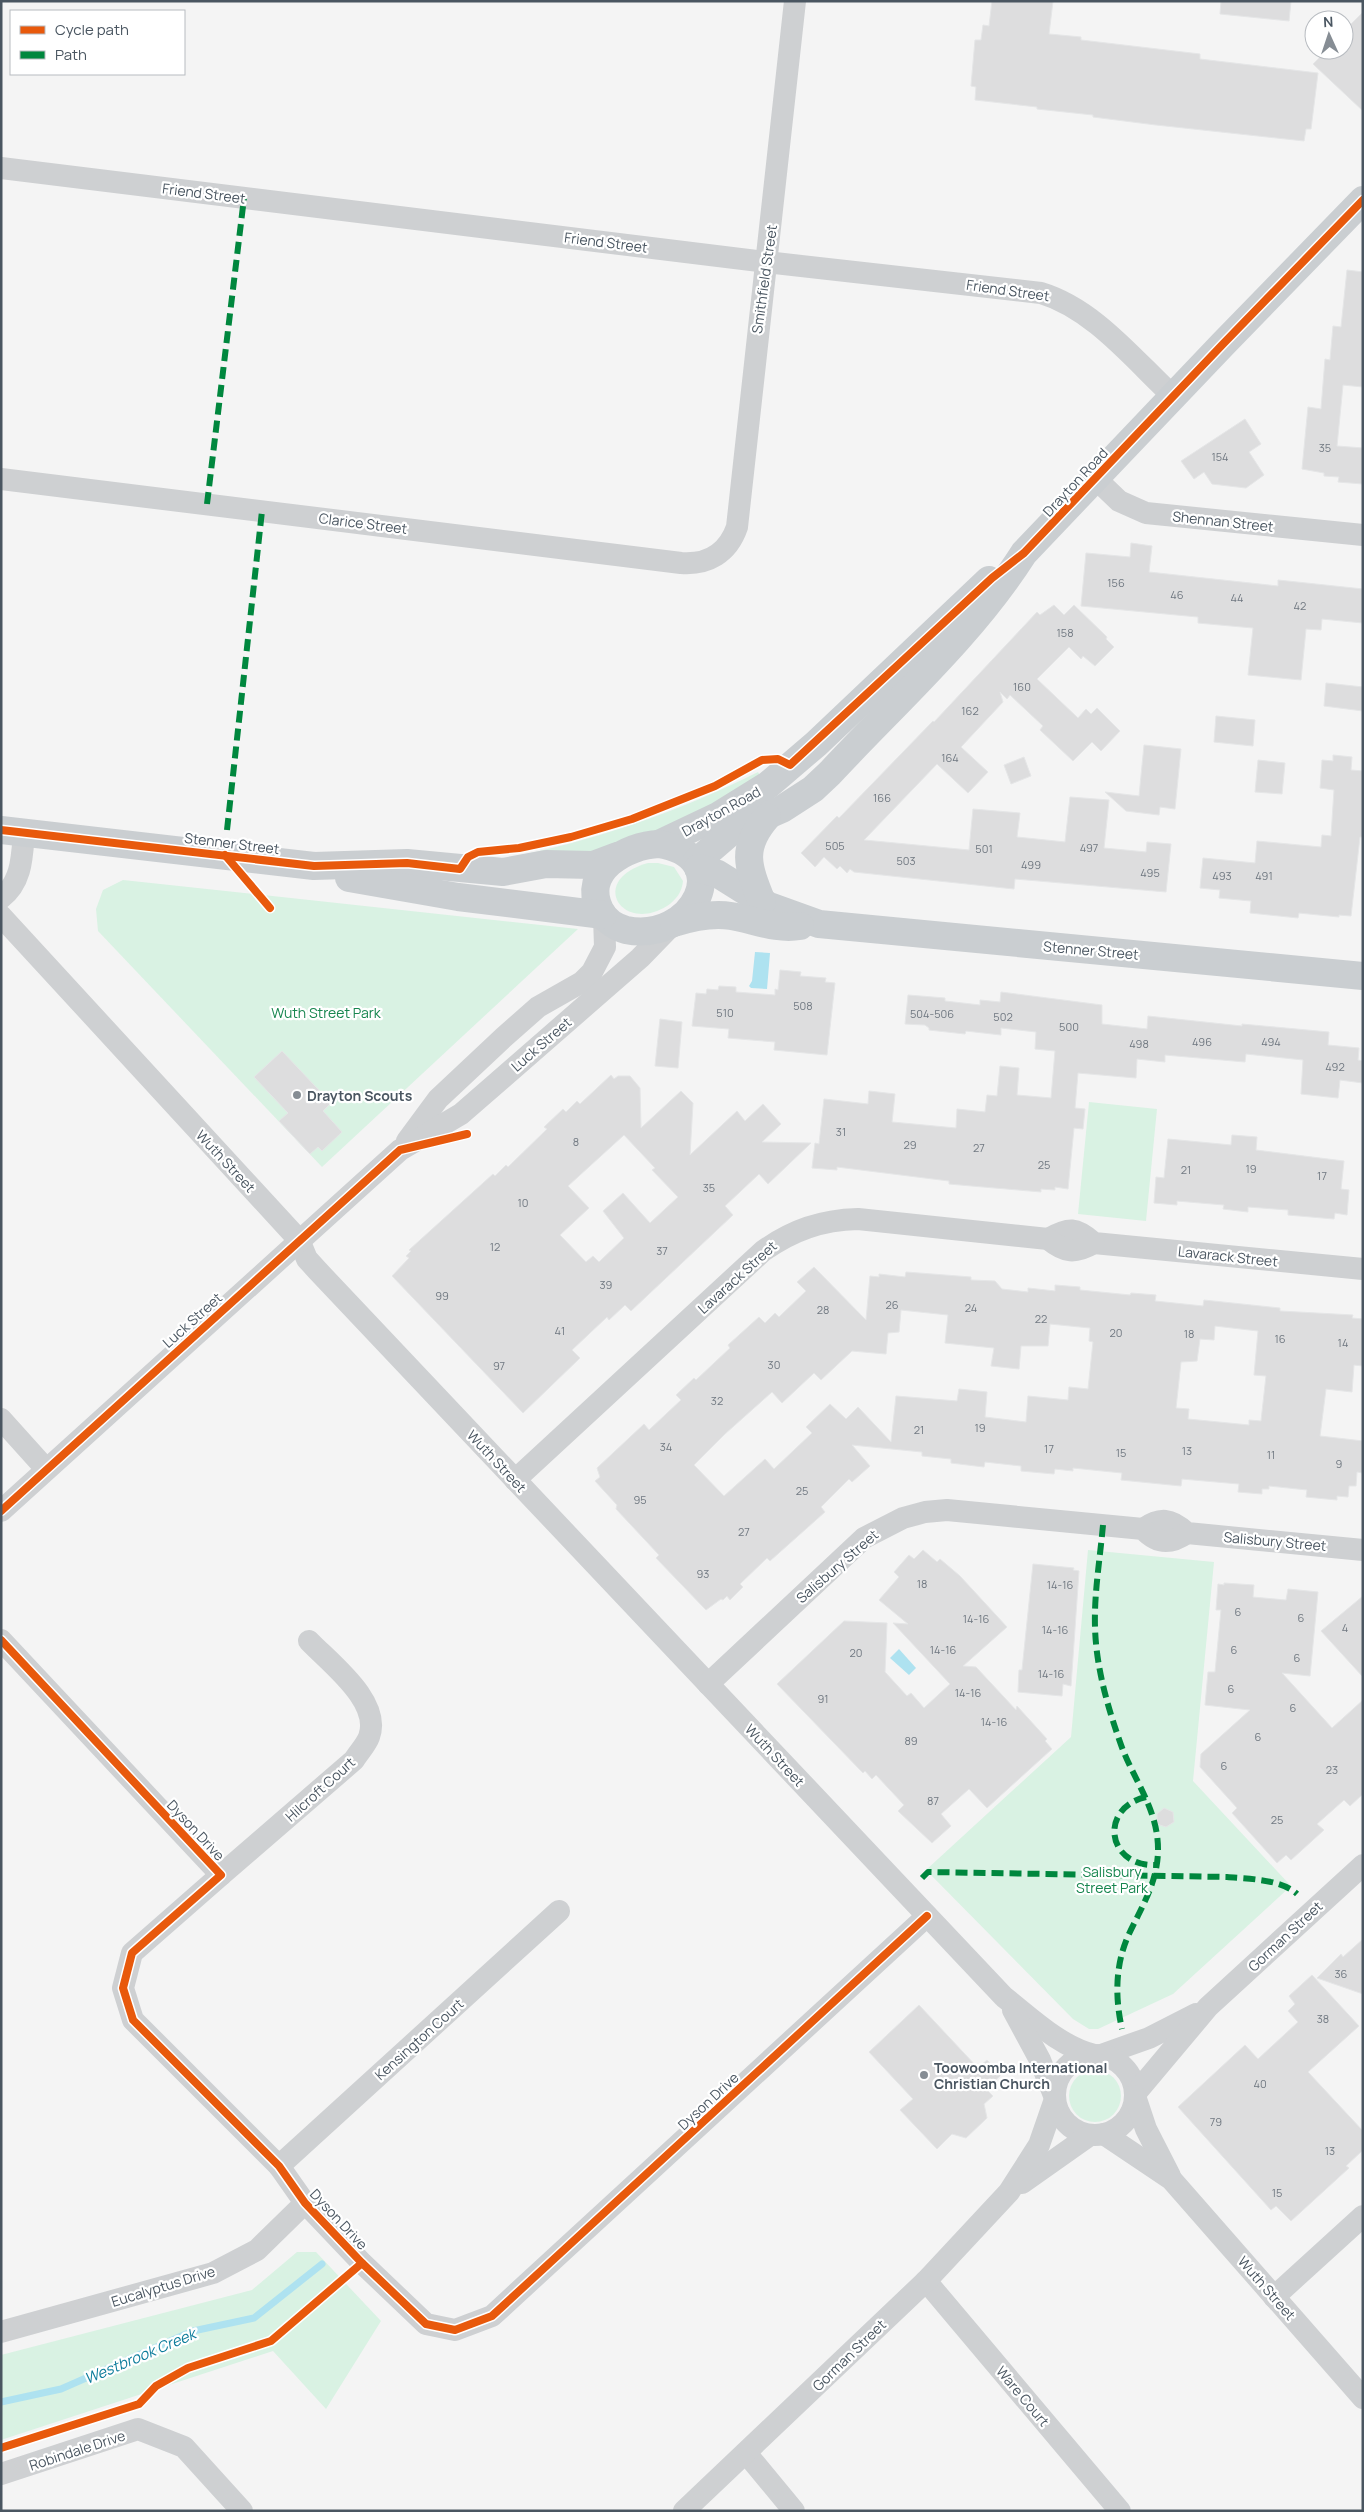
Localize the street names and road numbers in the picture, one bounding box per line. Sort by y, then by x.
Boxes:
street label: Friend Street [161,178,247,208]
street label: Smithfield Street [747,223,781,335]
street label: Friend Street [563,227,649,257]
street label: Friend Street [965,275,1051,305]
street label: Drayton Road [1038,444,1112,520]
street label: Shennan Street [1171,506,1275,536]
street label: Clarice Street [318,508,409,538]
street label: Drayton Road [678,782,764,840]
street label: Stenner Street [183,828,281,858]
street label: Stenner Street [1043,936,1140,964]
street label: Luck Street [507,1012,575,1075]
street label: Wuth Street [192,1126,260,1197]
street label: Lavarack Street [693,1236,781,1318]
street label: Lavarack Street [1177,1241,1279,1271]
street label: Luck Street [158,1288,226,1352]
street label: Wuth Street [463,1426,531,1497]
street label: Salisbury Street [792,1525,882,1607]
street label: Salisbury Street [1223,1527,1328,1555]
street label: Wuth Street [741,1720,809,1791]
street label: Hilcroft Court [281,1752,359,1825]
street label: Dyson Drive [163,1796,229,1864]
street label: Gorman Street [1244,1896,1327,1975]
street label: Kensington Court [371,1994,468,2084]
street label: Dyson Drive [674,2068,742,2134]
street label: Dyson Drive [306,2185,372,2253]
street label: Wuth Street [1234,2252,1300,2324]
street label: Eucalyptus Drive [109,2261,217,2311]
street label: Gorman Street [808,2315,890,2395]
street label: Ware Court [992,2362,1054,2431]
street label: Robindale Drive [27,2426,127,2474]

